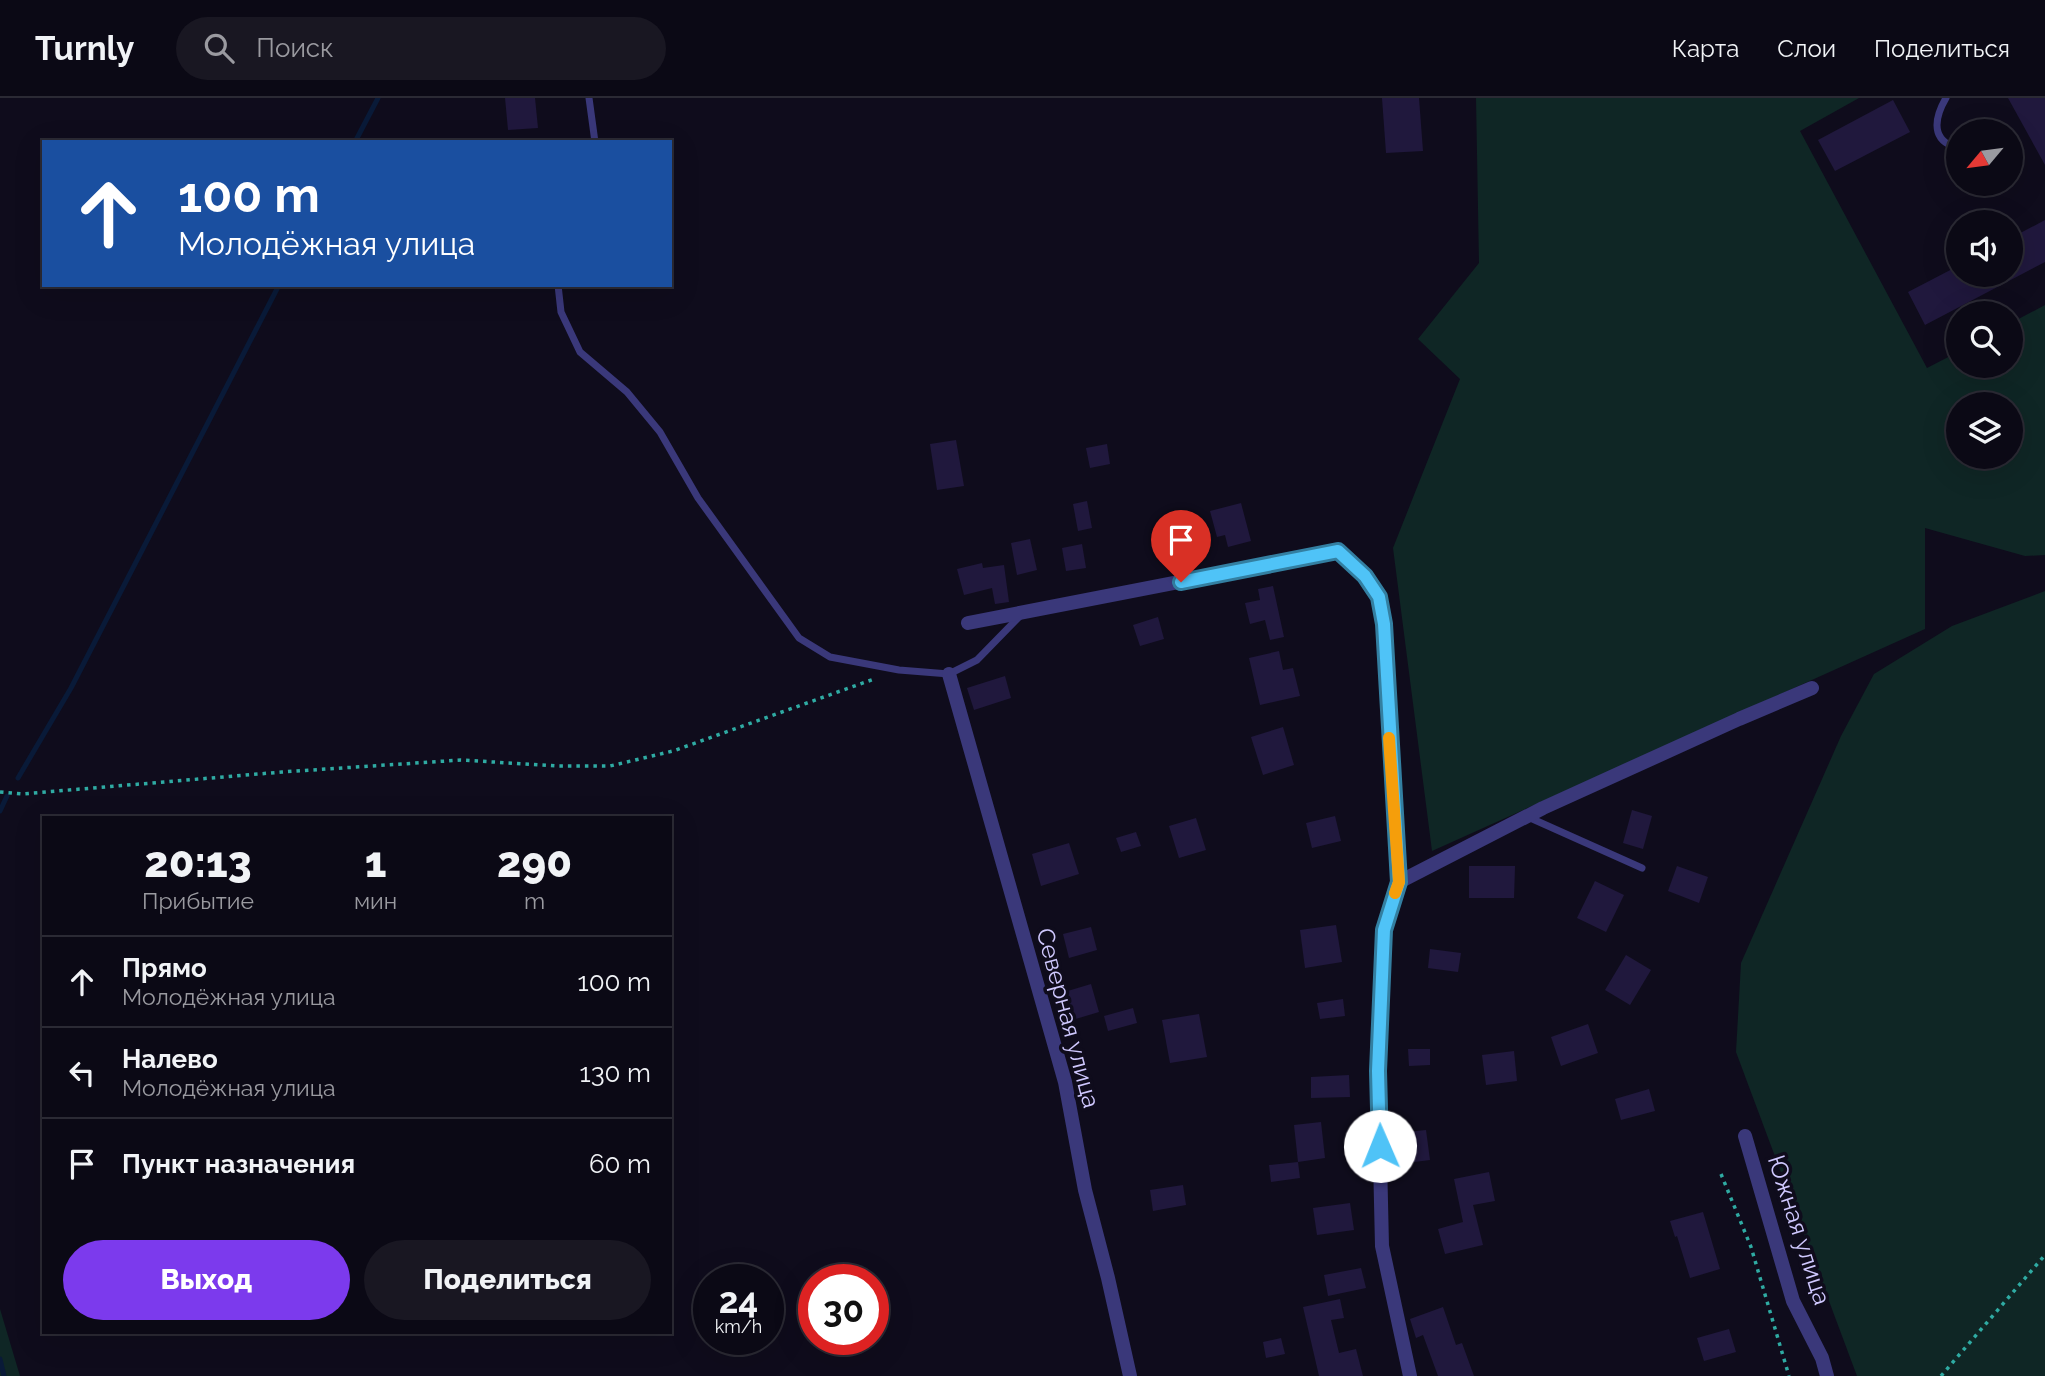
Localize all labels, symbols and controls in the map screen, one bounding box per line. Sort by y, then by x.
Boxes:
search box [176,17,666,80]
text: Turnly [35,29,134,68]
icon: search [200,29,238,67]
text: Поиск [256,33,334,63]
text: Карта [1672,34,1739,63]
text: Слои [1777,34,1836,63]
text: Поделиться [1874,34,2010,63]
north arrow [1946,119,2023,196]
map controls [1946,119,2023,469]
text: 100 m [178,166,320,223]
icon: ahead [63,168,154,259]
button: sound [1946,210,2023,287]
text: Молодёжная улица [178,225,475,262]
button: search [1946,301,2023,378]
button: layers [1946,392,2023,469]
pin [1151,510,1211,582]
icon: arrive [1162,521,1200,559]
text: 20:13 [144,838,252,887]
text: 1 [365,838,386,887]
text: 290 [497,838,572,887]
text: Прибытие [142,887,254,914]
text: мин [354,887,397,914]
text: m [524,887,545,914]
street label: Северная улица [1031,925,1106,1111]
text: Прямо [122,953,207,983]
icon: ahead [63,963,101,1001]
text: 100 m [578,967,651,997]
text: Молодёжная улица [122,983,336,1010]
text: Налево [122,1044,218,1074]
icon: left [63,1054,101,1092]
text: 130 m [580,1058,651,1088]
text: Молодёжная улица [122,1074,336,1101]
position arrow [1343,1109,1417,1183]
icon: arrive [63,1145,101,1183]
text: Пункт назначения [122,1149,355,1179]
text: 60 m [589,1149,651,1179]
street label: Южная улица [1762,1152,1837,1308]
button: Выход [63,1240,350,1320]
button: Поделиться [364,1240,651,1320]
speed limit sign: 30 [798,1264,889,1355]
text: 24 [719,1280,758,1321]
text: km/h [715,1316,762,1337]

